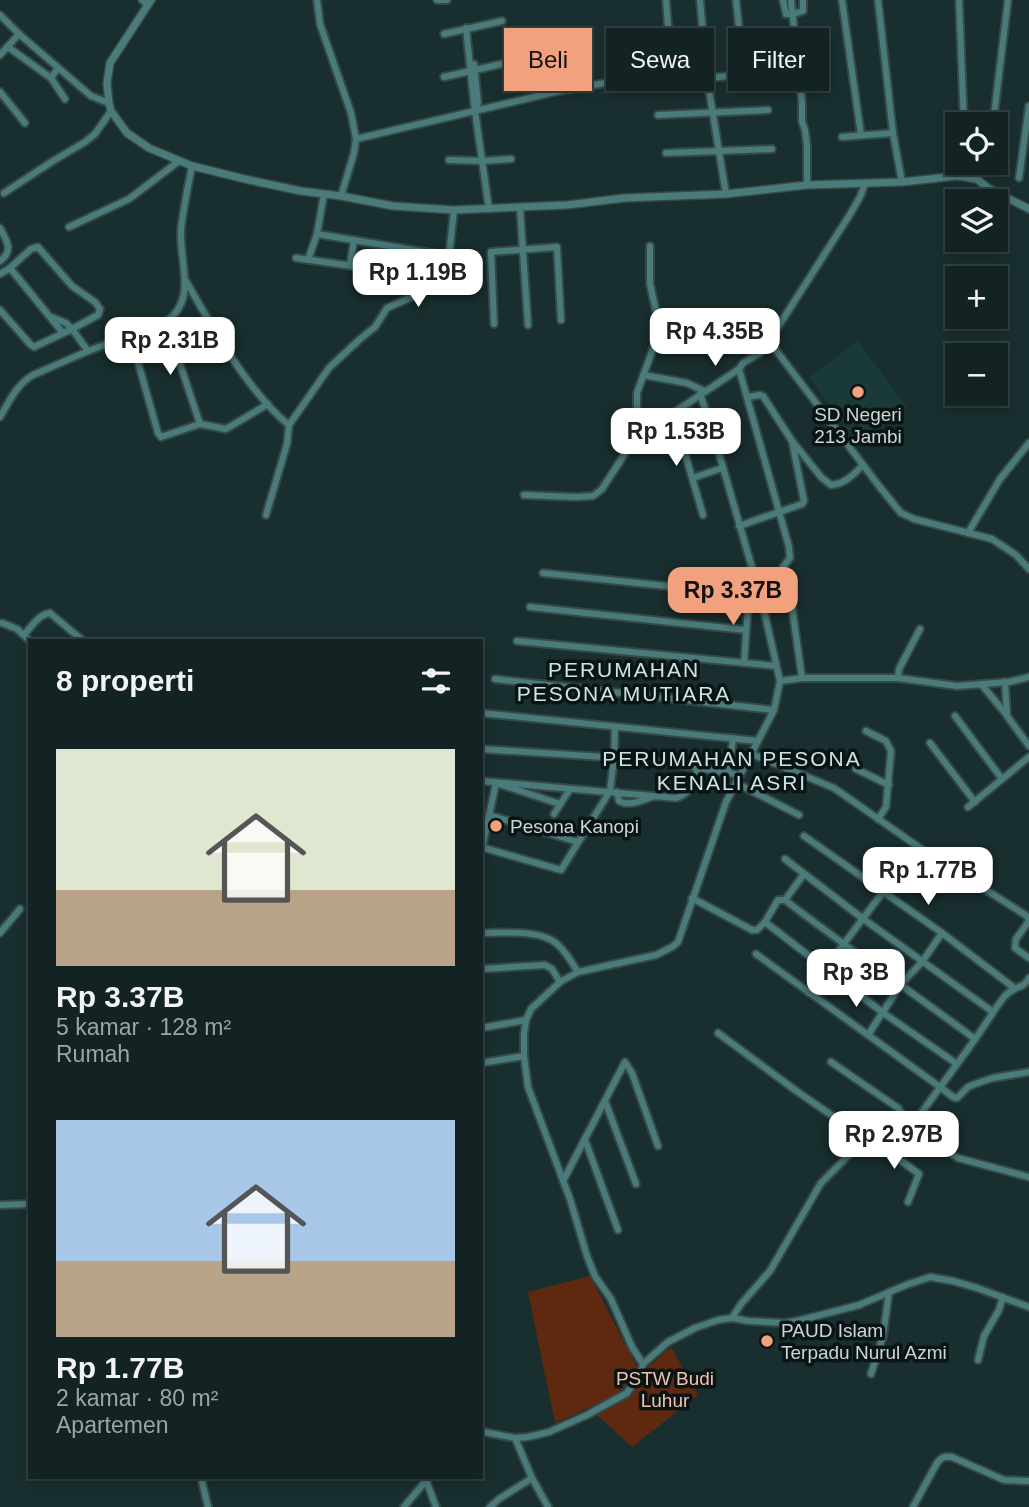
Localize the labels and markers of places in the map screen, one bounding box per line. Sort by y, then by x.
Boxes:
pin: Rp 1.19B [346,250,490,309]
pin: Rp 4.35B [643,308,787,368]
pin: Rp 2.31B [98,318,242,377]
marker: SD Negeri 213 Jambi [850,384,866,400]
place label: SD Negeri 213 Jambi [814,404,902,447]
pin: Rp 1.53B [604,408,748,468]
pin: Rp 3.37B [661,568,805,627]
place label: Pesona Kanopi [510,816,639,837]
marker: Pesona Kanopi [488,818,504,834]
pin: Rp 1.77B [856,848,1000,907]
pin: Rp 3B [807,950,905,1009]
pin: Rp 2.97B [822,1112,966,1171]
place label: PAUD Islam Terpadu Nurul Azmi [781,1320,947,1363]
marker: PAUD Islam Terpadu Nurul Azmi [759,1333,775,1349]

